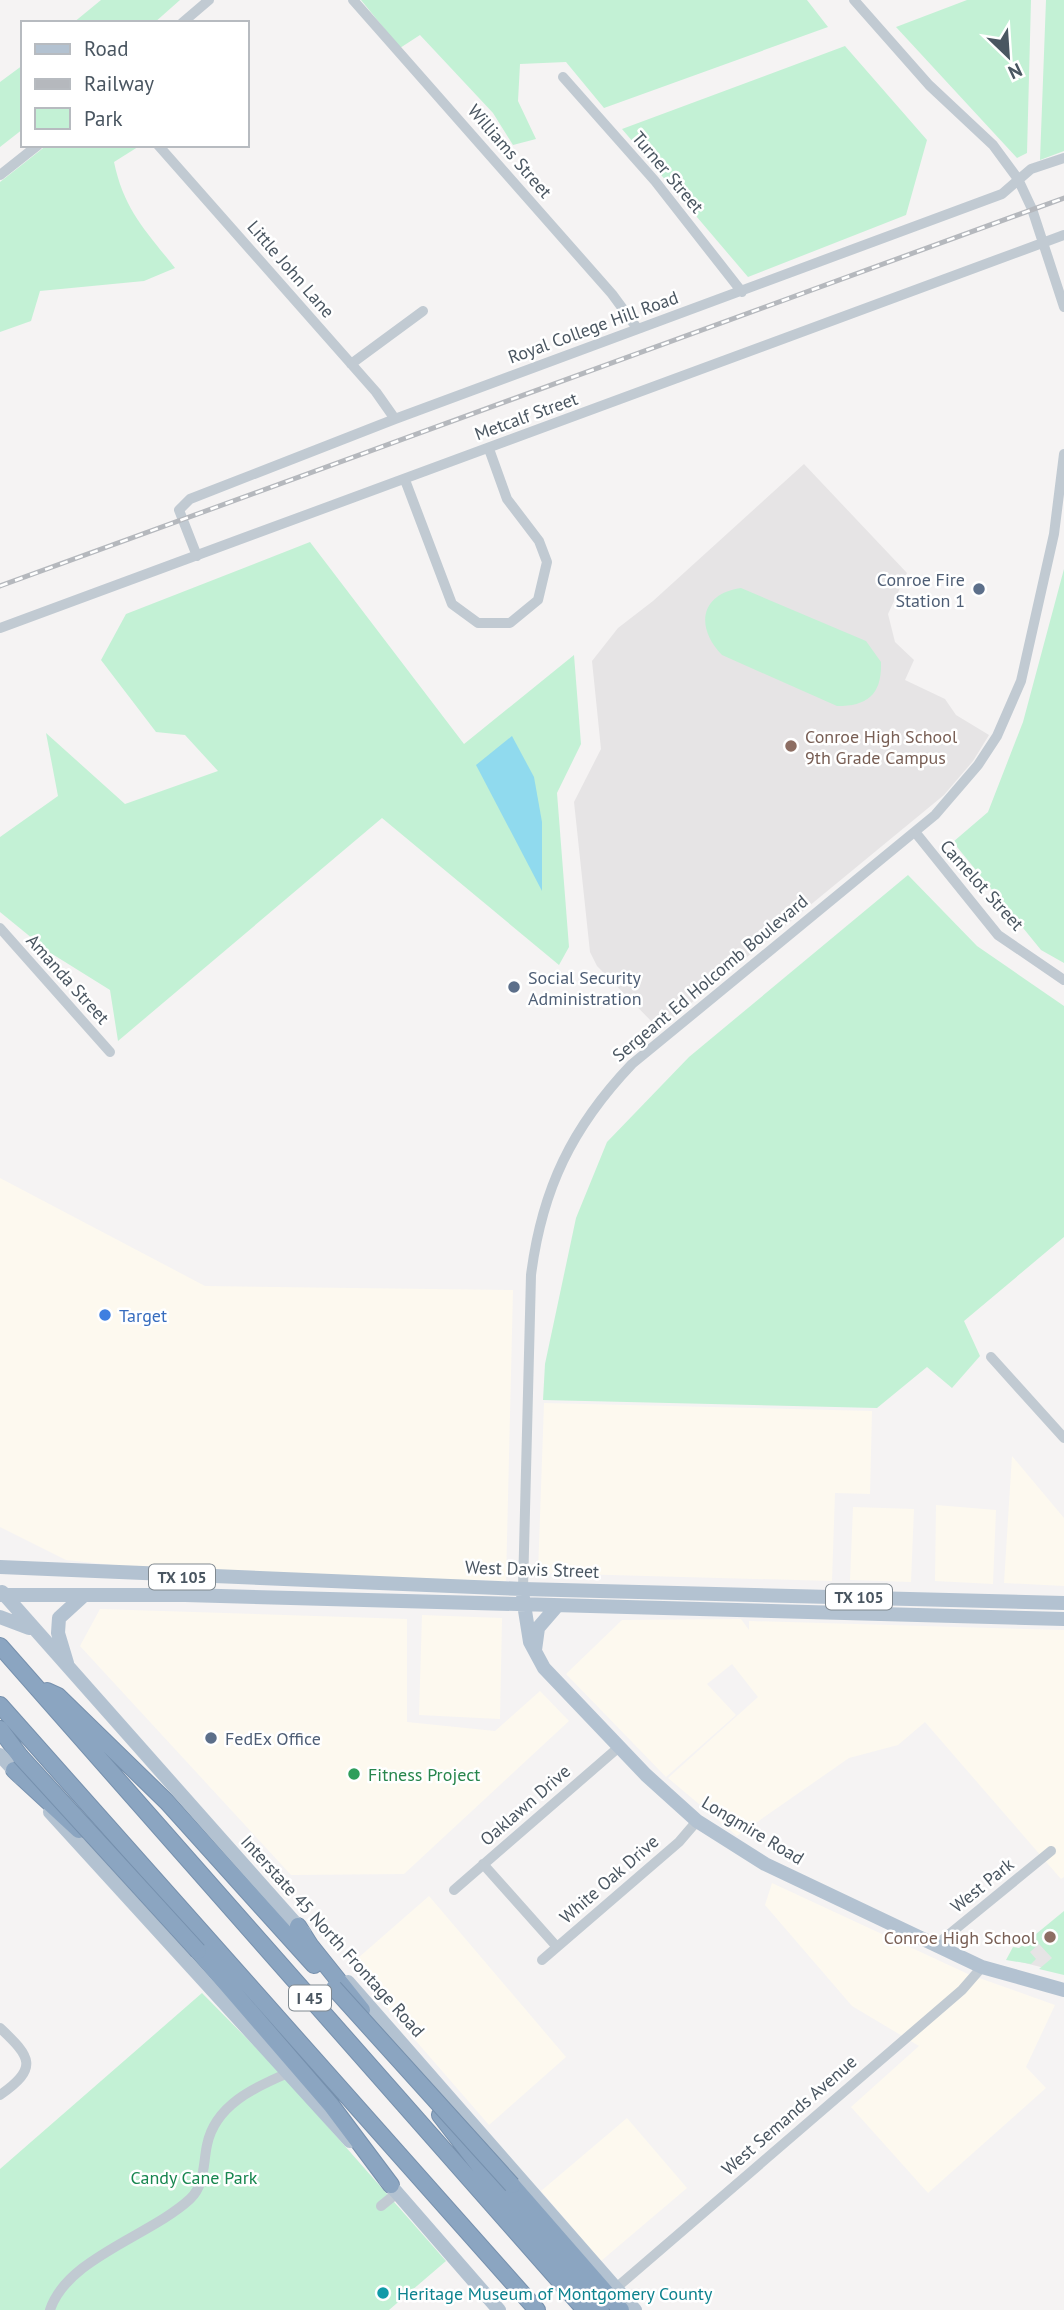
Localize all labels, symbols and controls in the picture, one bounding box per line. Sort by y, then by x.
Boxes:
legend [21,21,248,147]
north arrow [973,21,1043,91]
text: Road [84,35,128,62]
text: N [1004,58,1026,85]
text: Railway [84,70,154,97]
street label: Williams Street [463,99,557,203]
text: Park [84,105,123,132]
street label: Turner Street [627,126,709,218]
street label: Little John Lane [242,215,340,323]
street label: Royal College Hill Road [505,286,681,368]
street label: Metcalf Street [471,387,581,445]
place label: Conroe Fire Station 1 [877,568,965,612]
marker: Conroe Fire Station 1 [971,581,987,597]
place label: Conroe High School 9th Grade Campus [805,725,958,769]
marker: Conroe High School 9th Grade Campus [783,738,799,754]
street label: Camelot Street [935,835,1029,935]
street label: Sergeant Ed Holcomb Boulevard [608,889,812,1067]
street label: Amanda Street [22,929,114,1029]
place label: Social Security Administration [528,966,642,1010]
marker: Social Security Administration [506,979,522,995]
place label: Target [119,1304,167,1327]
marker: Target [97,1307,113,1323]
street label: West Davis Street [464,1555,600,1583]
road number: TX 105 [149,1564,215,1590]
road number: TX 105 [826,1584,892,1610]
place label: FedEx Office [225,1727,321,1750]
marker: FedEx Office [203,1730,219,1746]
street label: Oaklawn Drive [475,1759,575,1851]
place label: Fitness Project [368,1763,480,1786]
marker: Fitness Project [346,1766,362,1782]
street label: Longmire Road [698,1791,808,1869]
street label: Interstate 45 North Frontage Road [236,1830,430,2042]
street label: White Oak Drive [555,1830,663,1928]
street label: West Park [946,1852,1019,1918]
place label: Conroe High School [884,1926,1037,1949]
marker: Conroe High School [1042,1929,1058,1945]
road number: I 45 [289,1986,331,2010]
street label: West Semands Avenue [717,2050,861,2180]
park label: Candy Cane Park [131,2166,258,2189]
place label: Heritage Museum of Montgomery County [397,2282,713,2305]
marker: Heritage Museum of Montgomery County [375,2285,391,2301]

